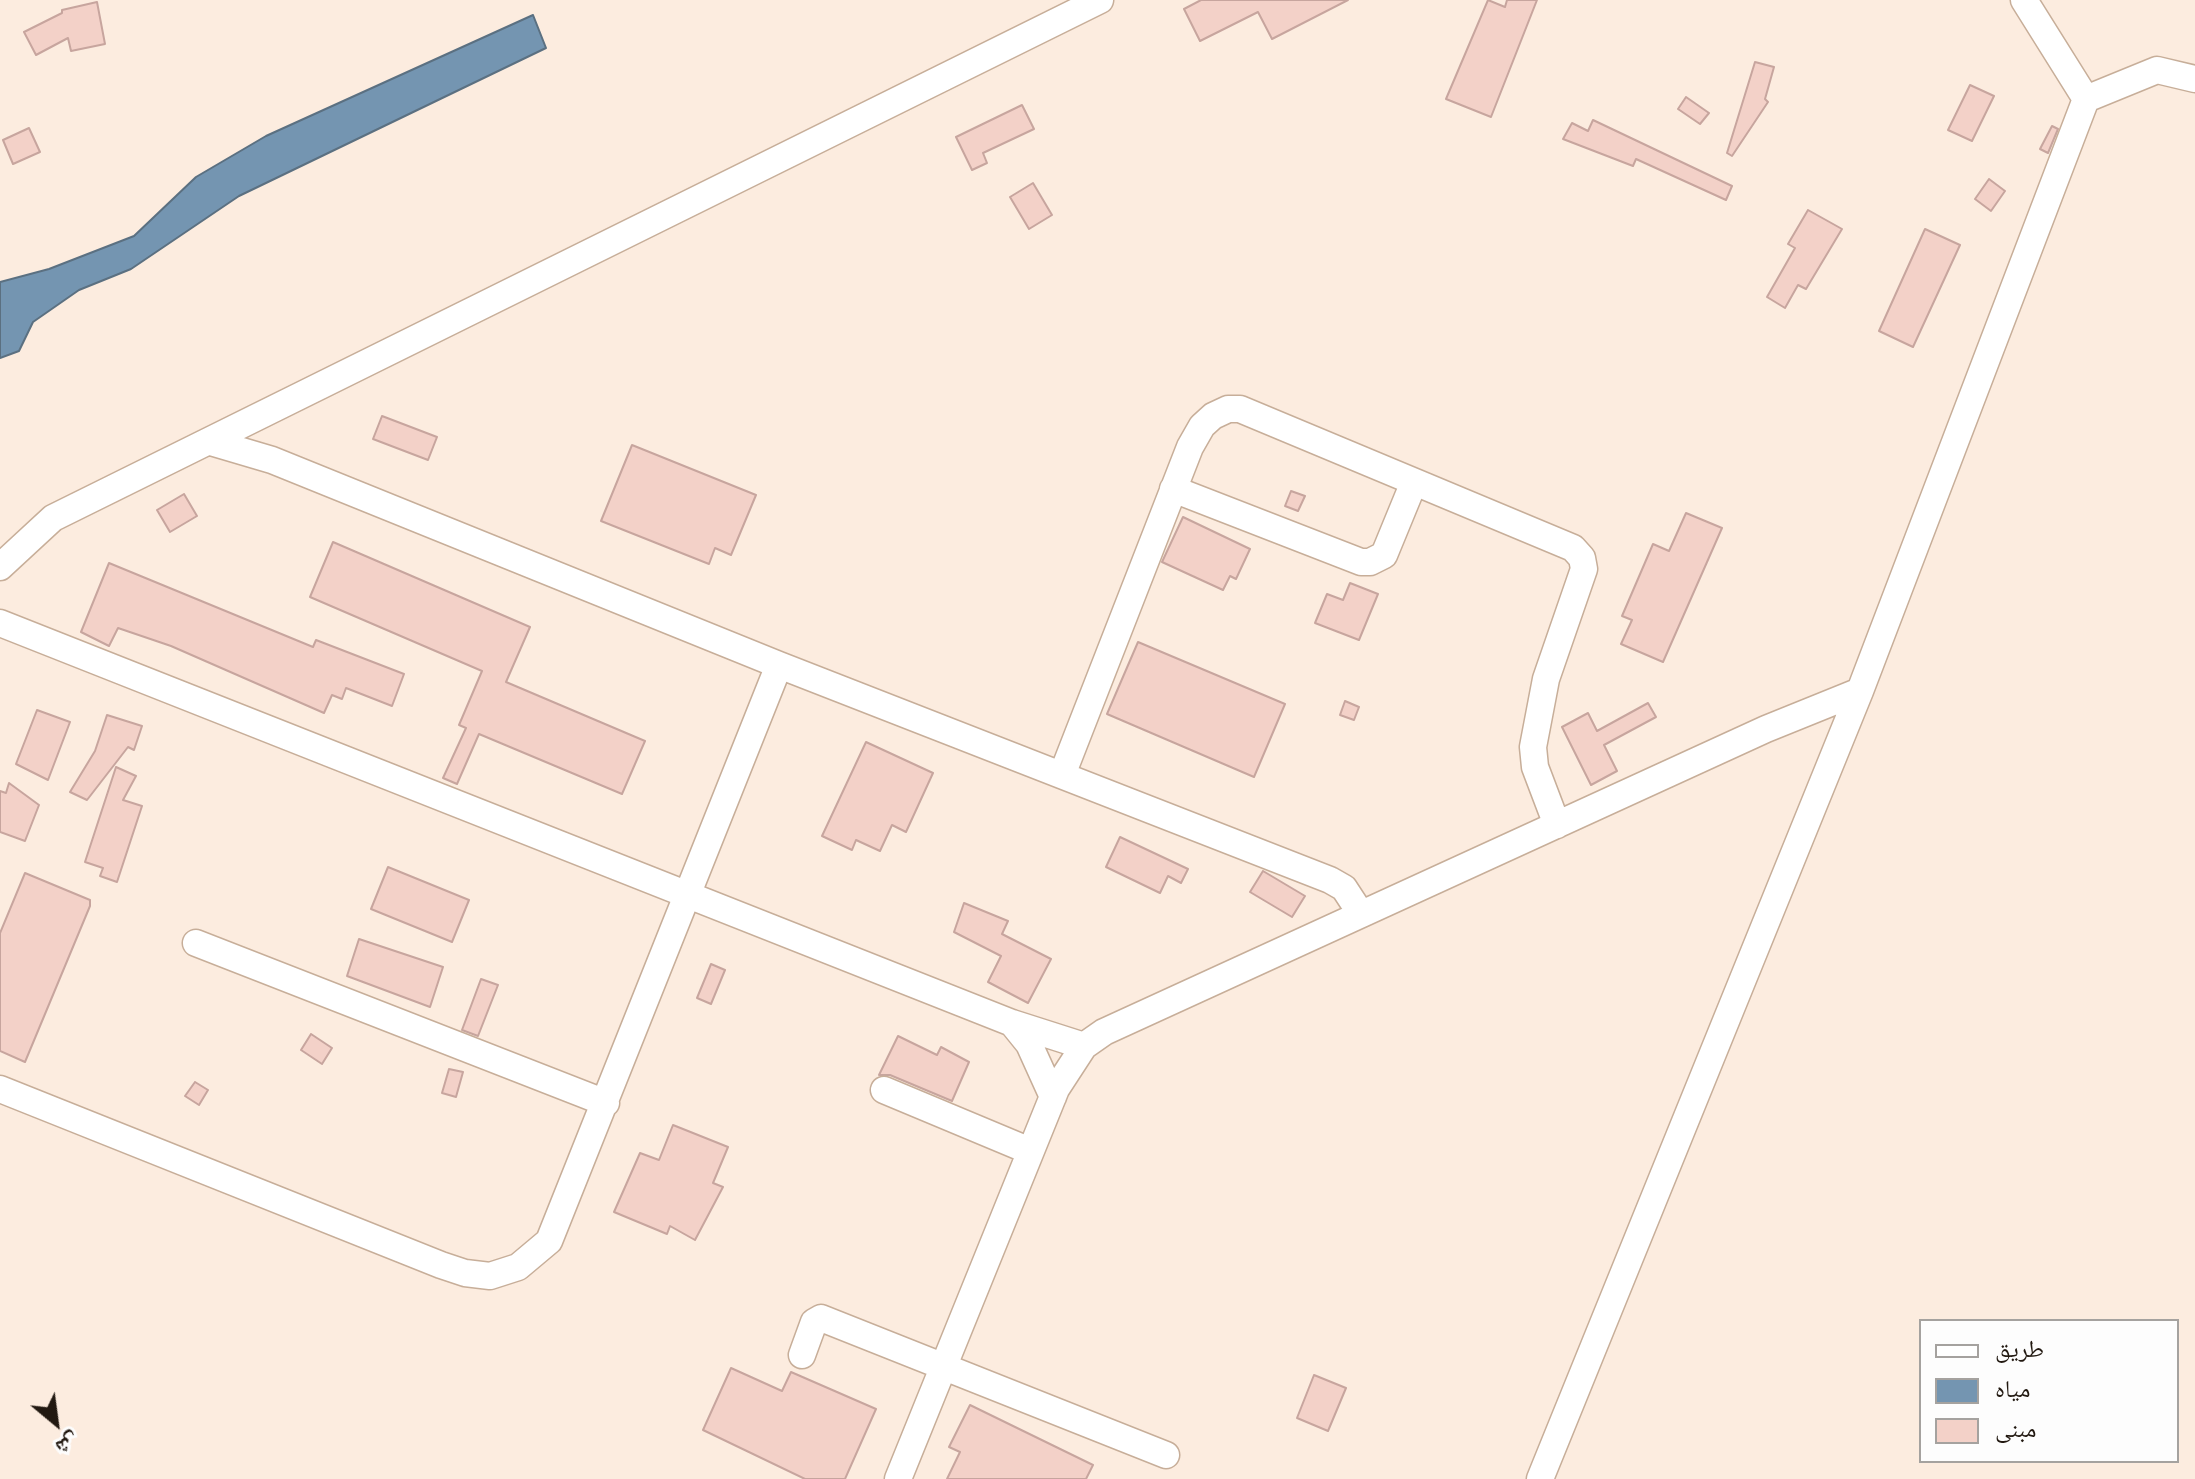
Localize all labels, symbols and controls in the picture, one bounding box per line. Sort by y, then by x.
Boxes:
legend [1919,1319,2179,1463]
text: طريق [1995,1334,2044,1364]
text: مياه [1995,1374,2030,1404]
north arrow [16,1383,96,1463]
text: مبنى [1995,1414,2036,1444]
text: ش [51,1427,85,1462]

